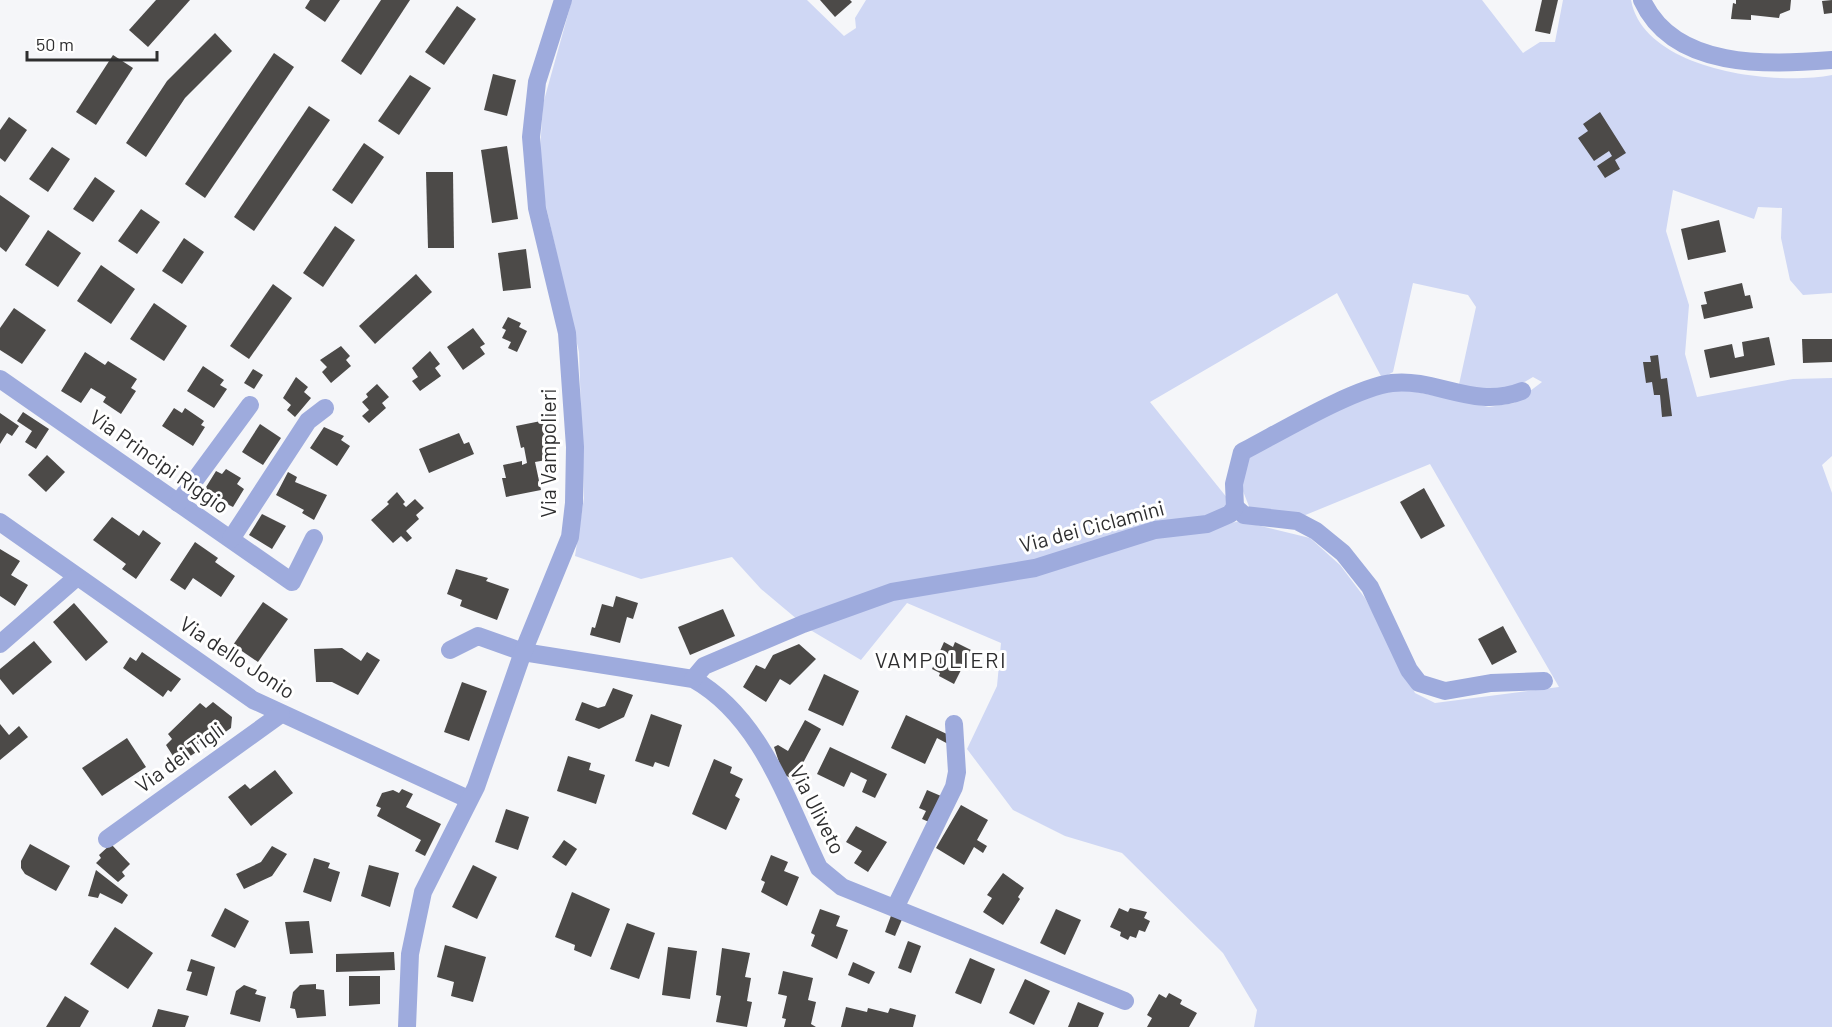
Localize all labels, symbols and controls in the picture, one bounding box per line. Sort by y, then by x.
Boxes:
scale bar [27,24,158,62]
text: 50 m [36,33,74,55]
street label: Via Vampolieri [535,388,560,518]
street label: Via Principi Riggio [85,403,234,518]
street label: Via dei Ciclamini [1016,494,1167,557]
street label: Via dello Jonio [176,610,300,703]
district label: VAMPOLIERI [875,646,1007,672]
street label: Via dei Tigli [130,716,228,797]
street label: Via Uliveto [785,761,851,858]

